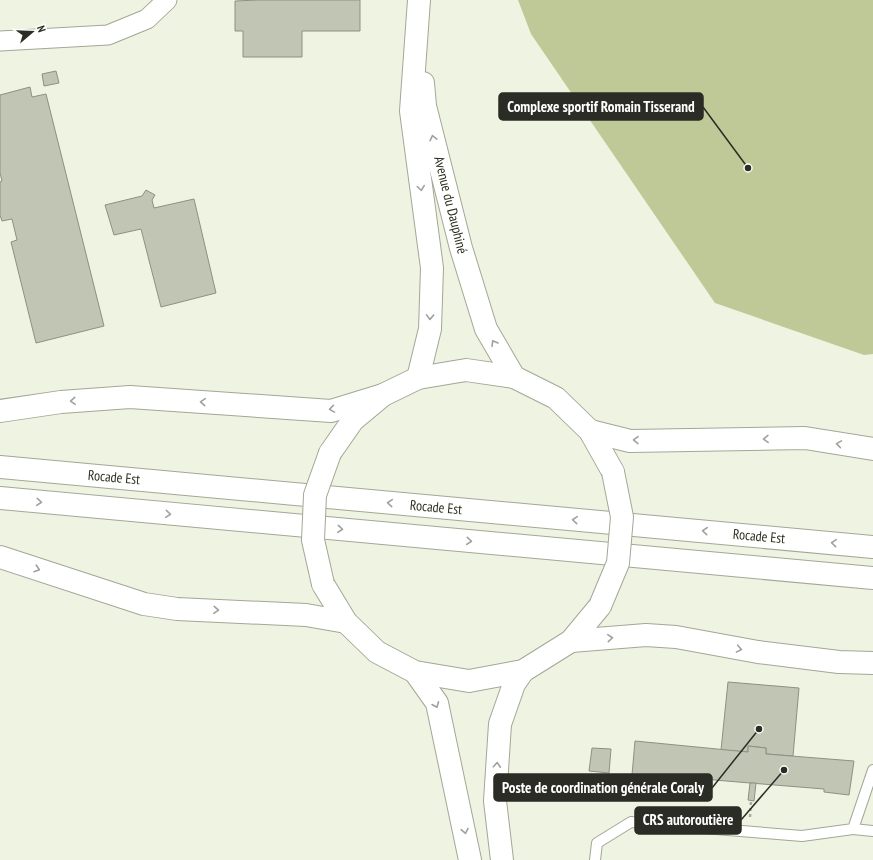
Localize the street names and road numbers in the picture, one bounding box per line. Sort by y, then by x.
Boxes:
street label: Avenue du Dauphiné [430,154,472,256]
street label: Rocade Est [87,466,141,488]
street label: Rocade Est [409,496,463,518]
street label: Rocade Est [732,525,786,547]

